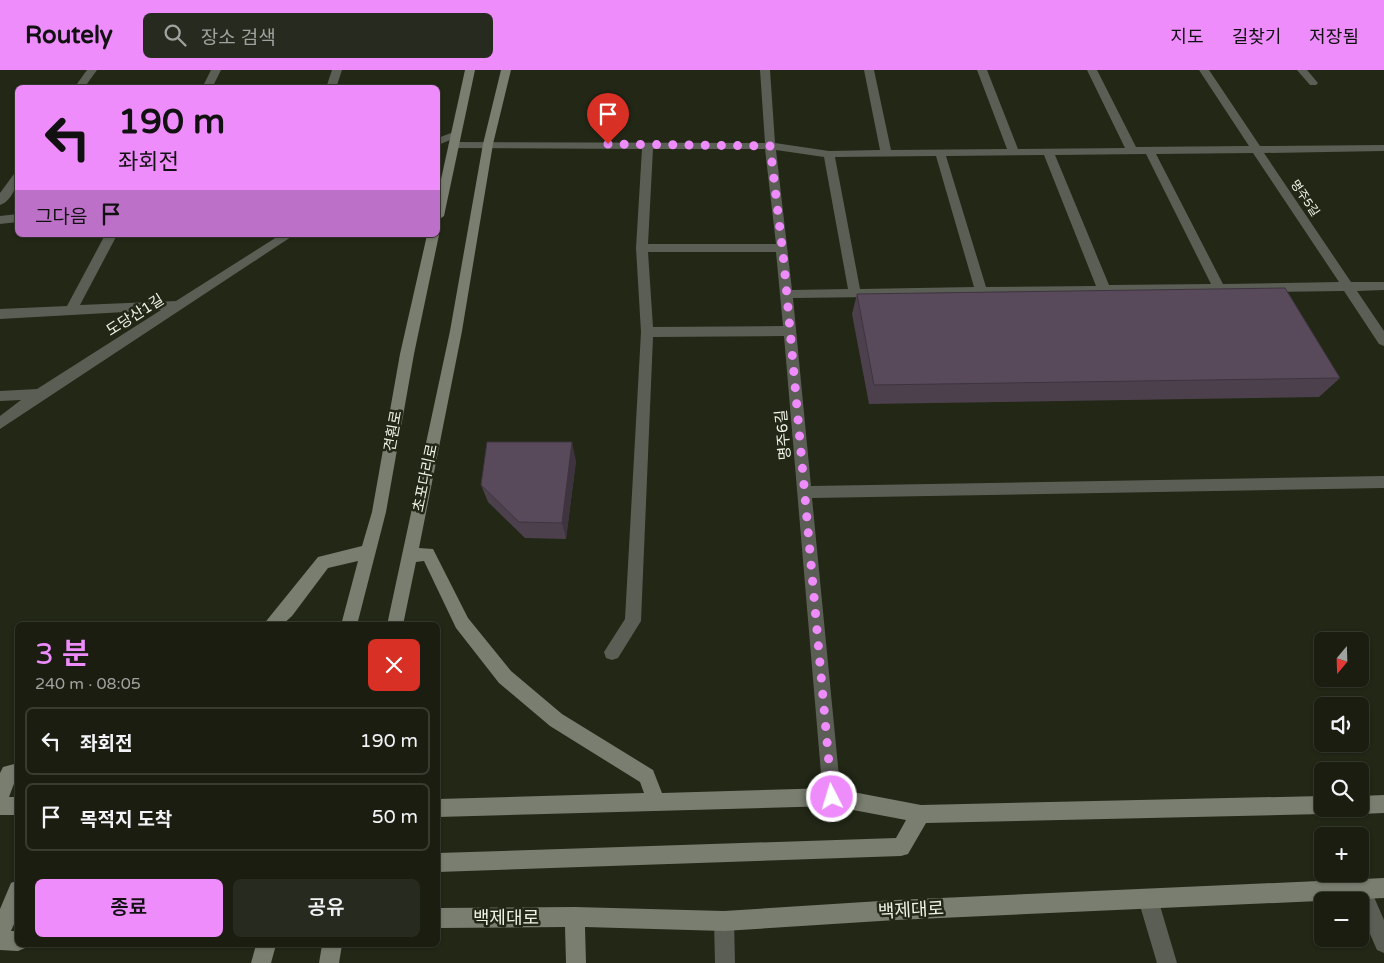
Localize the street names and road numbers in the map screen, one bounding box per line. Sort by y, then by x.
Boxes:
street label: 명주5길 [1288,177,1322,219]
street label: 도당산1길 [103,290,167,340]
street label: 견훤로 [381,409,405,453]
street label: 명주6길 [772,409,794,461]
street label: 초포다리로 [409,442,441,514]
street label: 백제대로 [877,897,945,923]
street label: 백제대로 [473,907,539,929]

